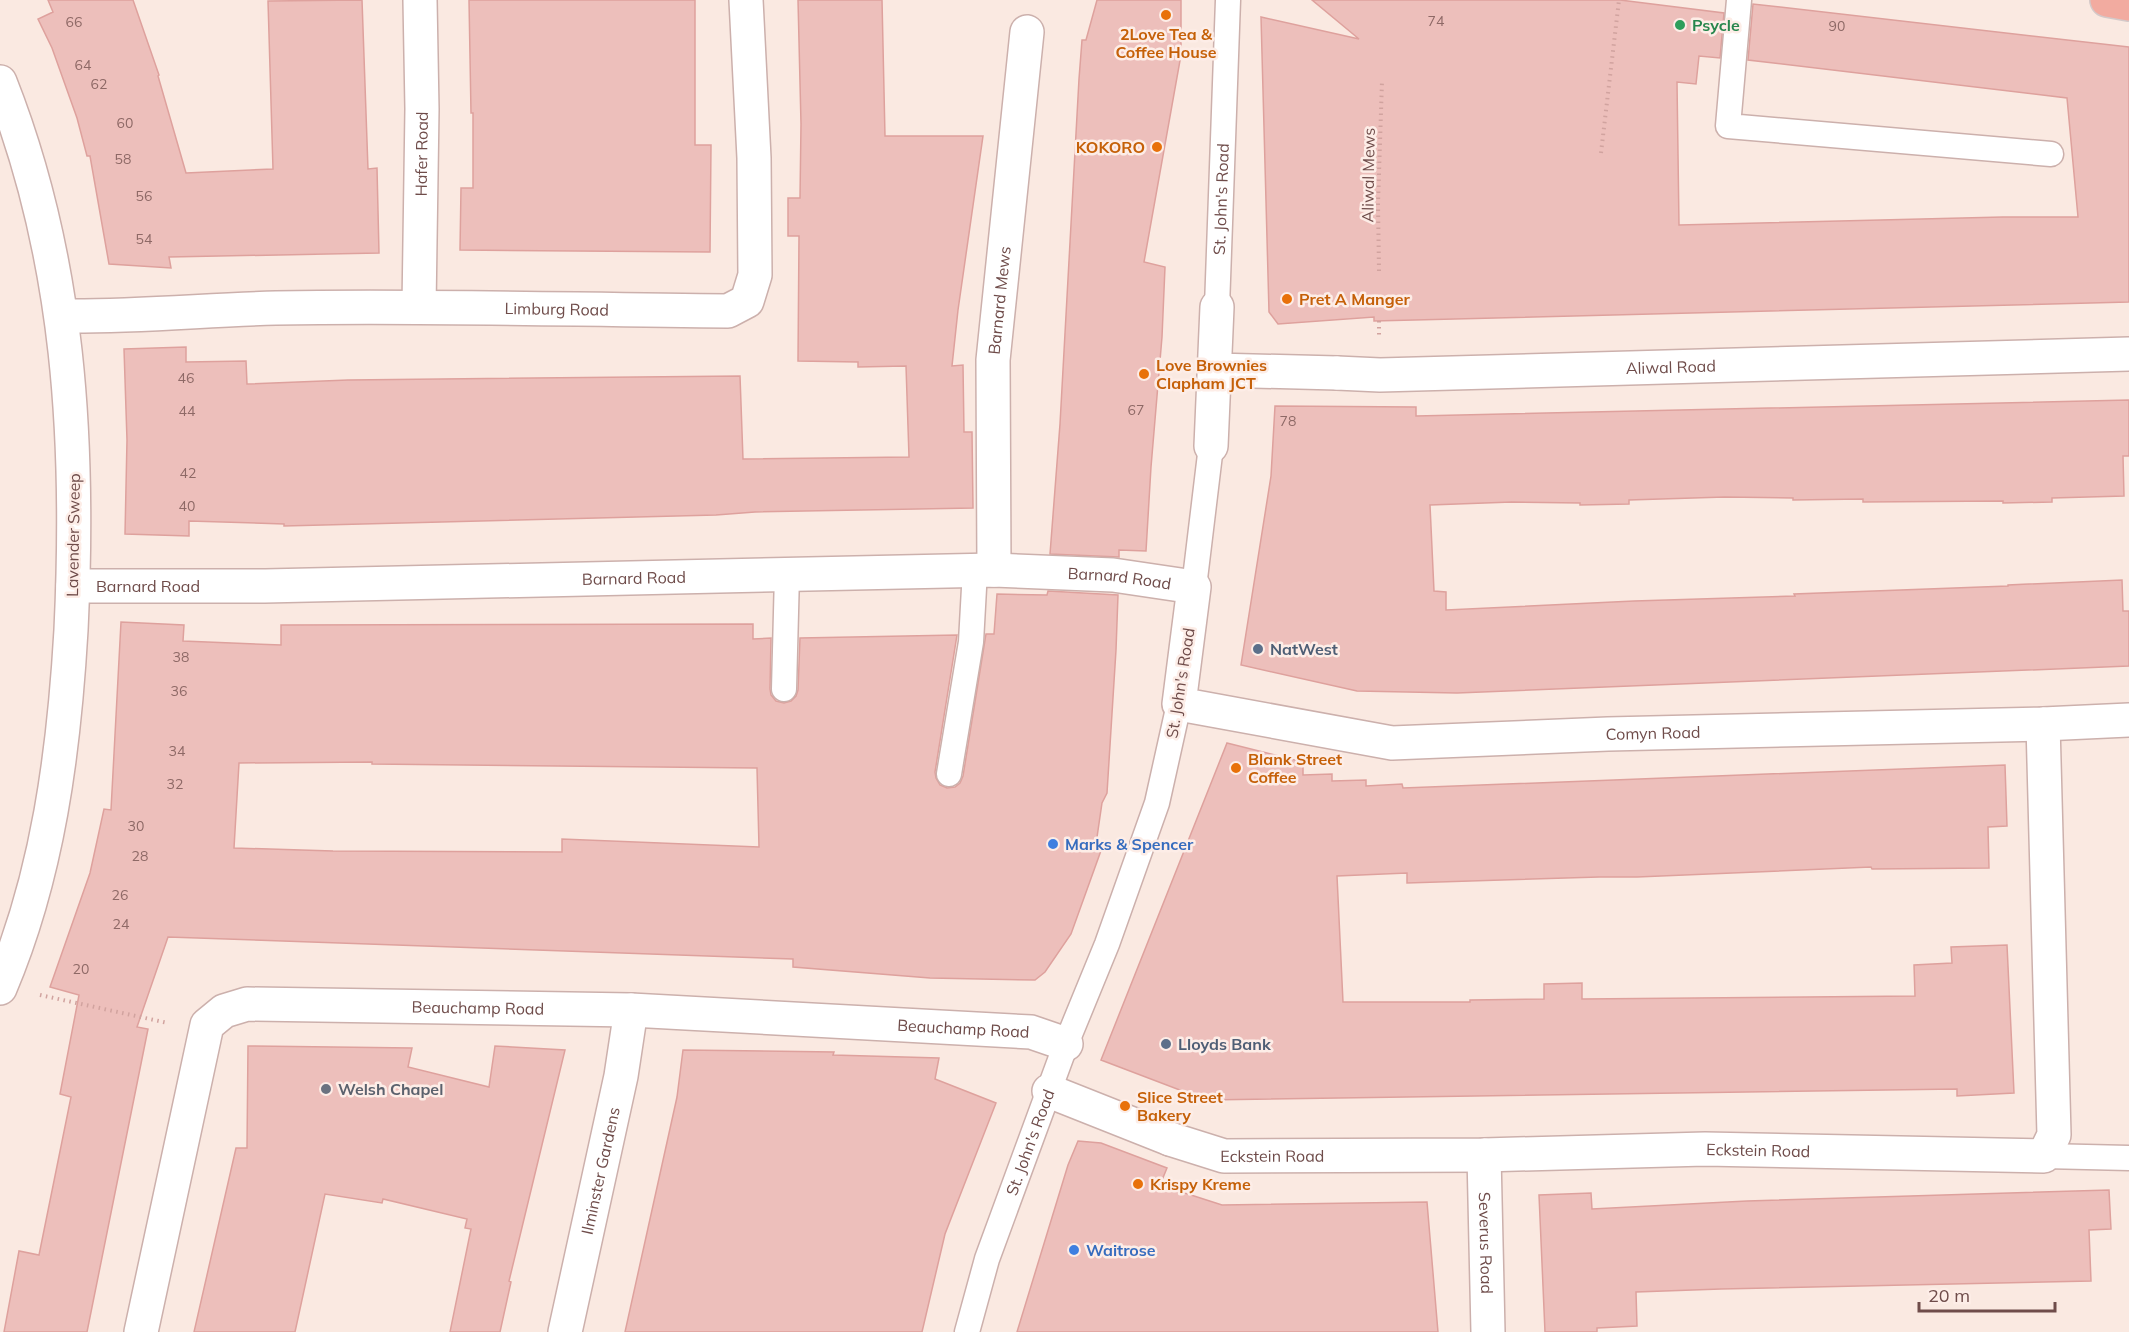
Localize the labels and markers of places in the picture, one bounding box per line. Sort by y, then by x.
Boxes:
marker: 2Love Tea & Coffee House [1159,8,1173,22]
place label: Psycle [1692,15,1740,35]
marker: Psycle [1673,18,1687,32]
place label: 2Love Tea & Coffee House [1115,24,1217,62]
place label: KOKORO [1076,137,1145,157]
marker: KOKORO [1150,140,1164,154]
place label: Pret A Manger [1299,289,1410,309]
marker: Pret A Manger [1280,292,1294,306]
place label: Love Brownies Clapham JCT [1156,355,1267,393]
marker: Love Brownies Clapham JCT [1137,367,1151,381]
place label: NatWest [1270,639,1338,659]
marker: NatWest [1251,642,1265,656]
place label: Blank Street Coffee [1248,749,1342,787]
marker: Blank Street Coffee [1229,761,1243,775]
place label: Marks & Spencer [1065,834,1194,854]
marker: Marks & Spencer [1046,837,1060,851]
place label: Lloyds Bank [1178,1034,1272,1054]
marker: Lloyds Bank [1159,1037,1173,1051]
place label: Welsh Chapel [338,1079,443,1099]
marker: Welsh Chapel [319,1082,333,1096]
place label: Slice Street Bakery [1137,1087,1223,1125]
marker: Slice Street Bakery [1118,1099,1132,1113]
place label: Krispy Kreme [1150,1174,1251,1194]
marker: Krispy Kreme [1131,1177,1145,1191]
place label: Waitrose [1086,1240,1156,1260]
marker: Waitrose [1067,1243,1081,1257]

